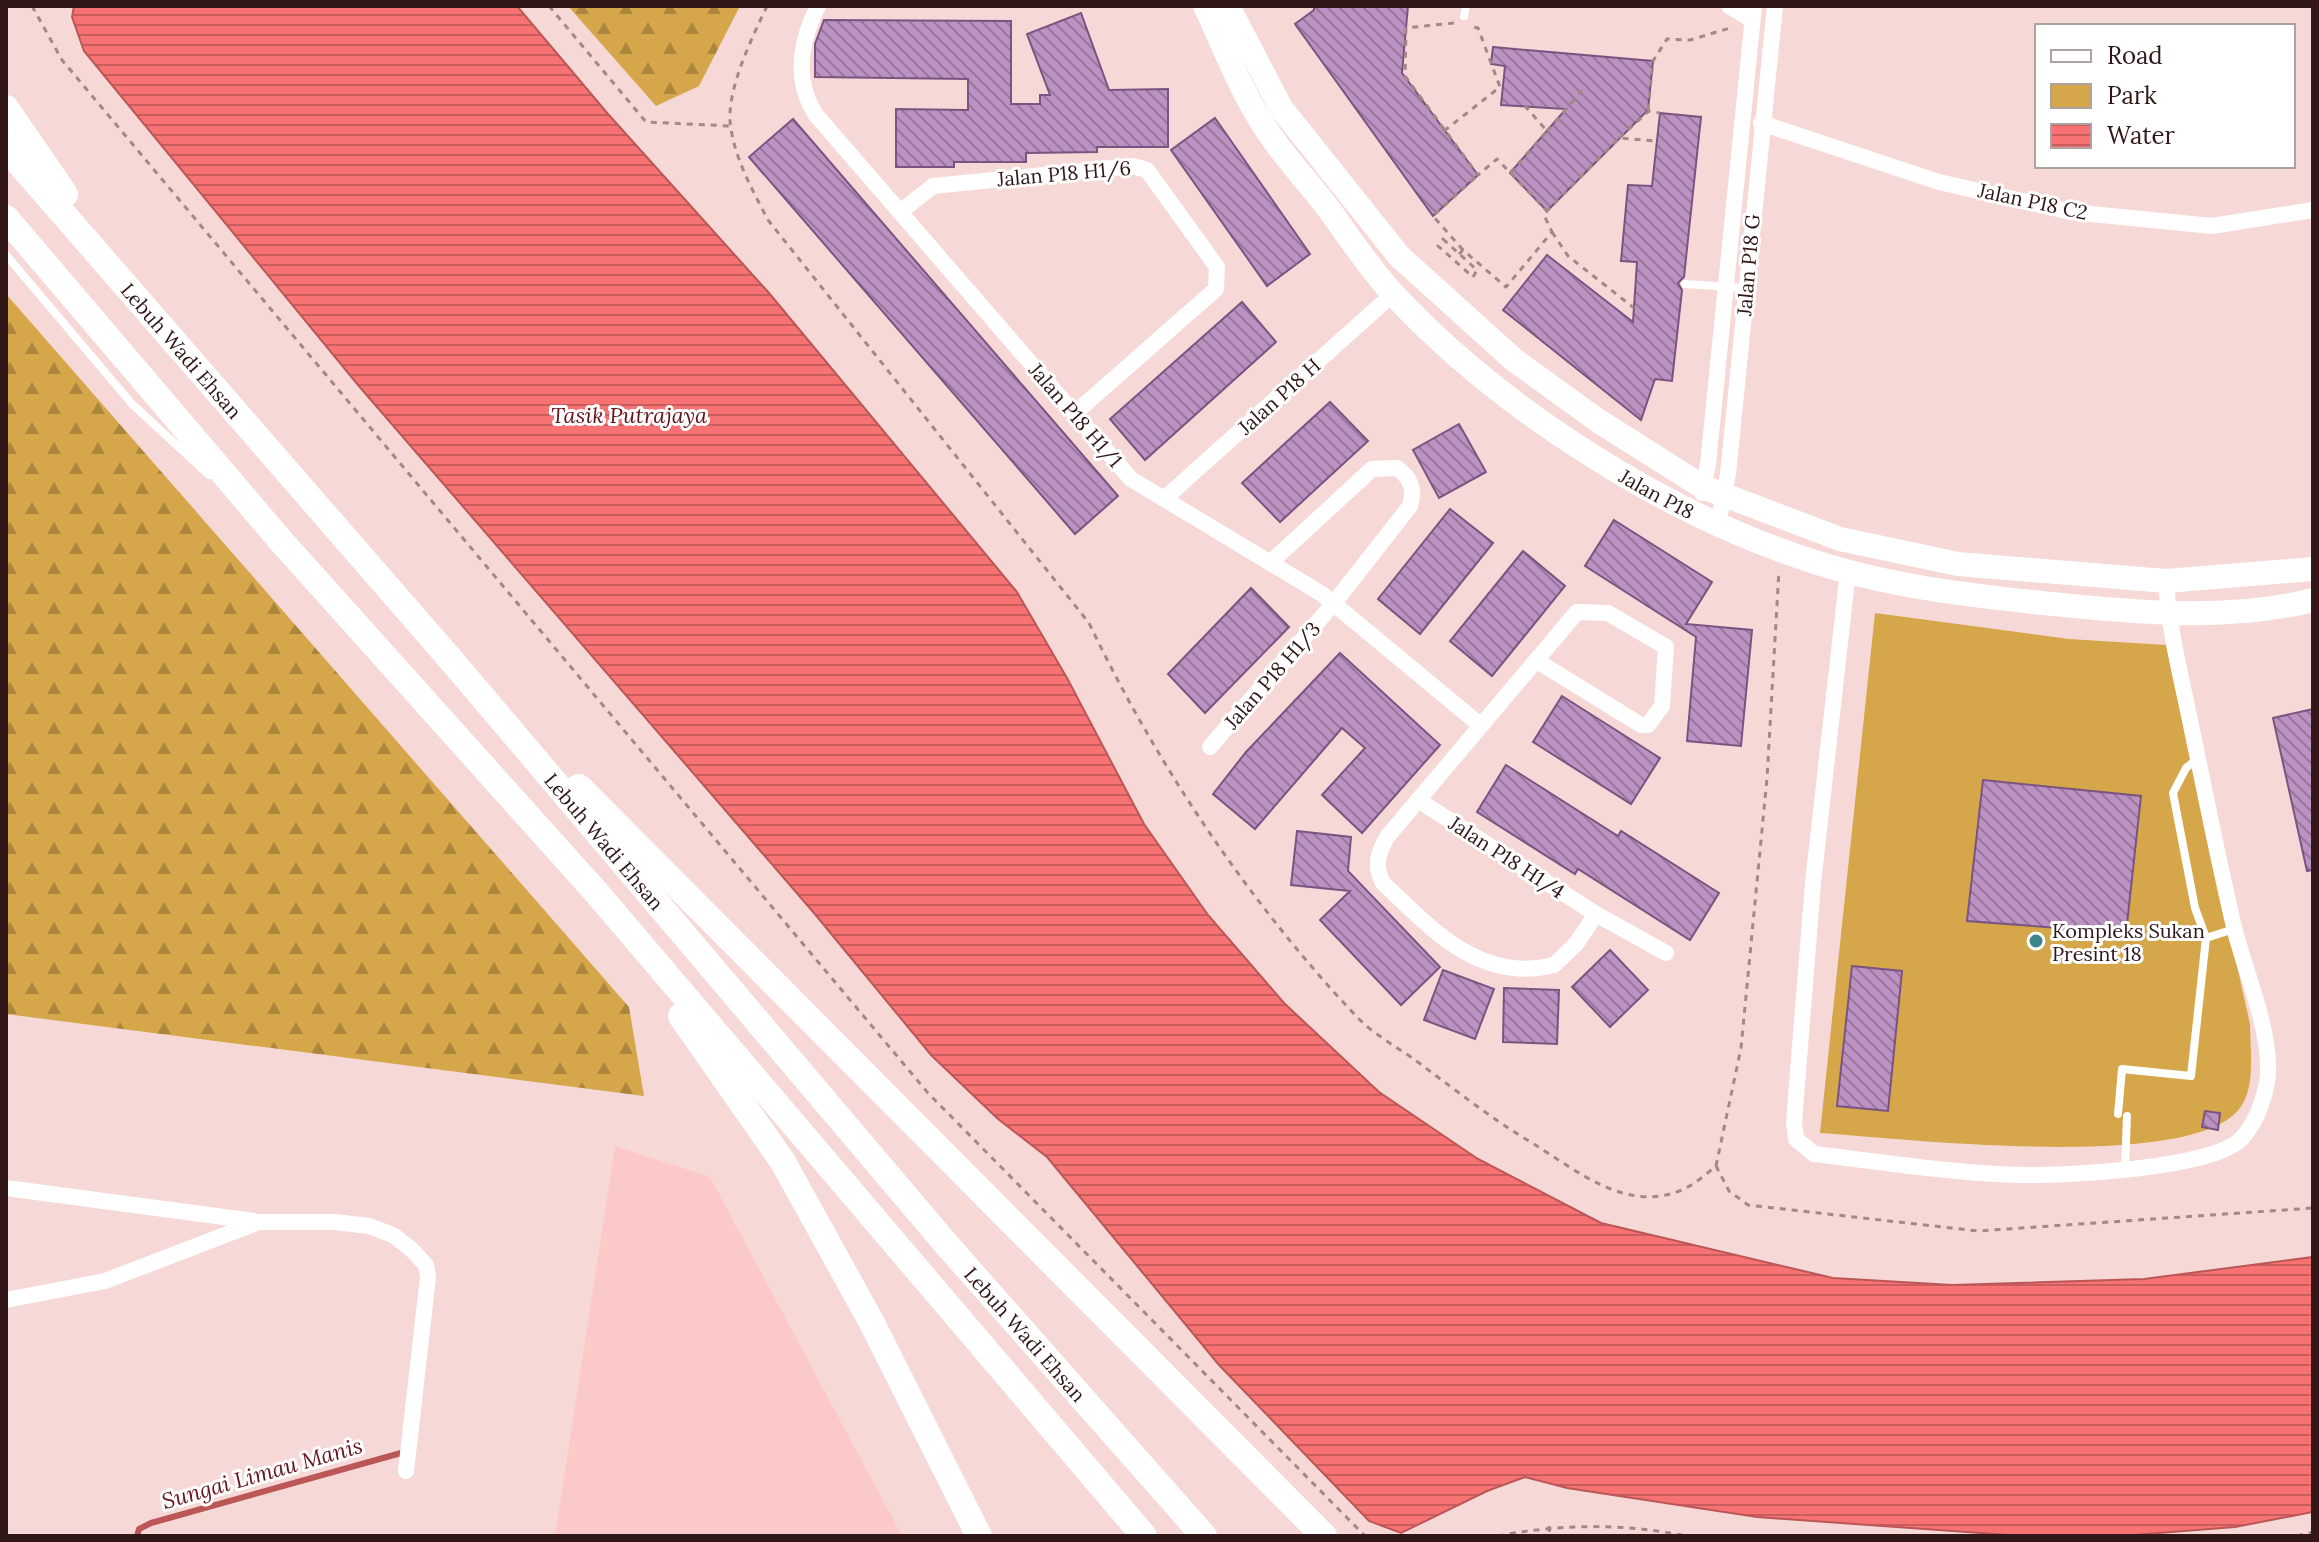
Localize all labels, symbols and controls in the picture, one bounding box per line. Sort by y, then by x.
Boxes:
legend [2035,24,2295,168]
text: Road [2107,40,2163,71]
text: Park [2107,80,2157,111]
text: Water [2107,120,2175,151]
street label: Jalan P18 H1/6 [995,155,1132,192]
street label: Jalan P18 C2 [1975,177,2090,225]
street label: Jalan P18 G [1731,213,1765,318]
street label: Lebuh Wadi Ehsan [116,277,248,423]
street label: Jalan P18 H [1232,353,1325,440]
street label: Jalan P18 H1/1 [1022,357,1128,473]
water label: Tasik Putrajaya [551,401,708,429]
street label: Jalan P18 [1614,462,1699,524]
street label: Jalan P18 H1/3 [1218,616,1326,735]
street label: Lebuh Wadi Ehsan [540,768,670,915]
street label: Jalan P18 H1/4 [1443,810,1570,905]
place label: Kompleks Sukan Presint 18 [2052,918,2205,966]
marker: Kompleks Sukan Presint 18 [2027,932,2045,950]
street label: Lebuh Wadi Ehsan [959,1261,1092,1407]
water label: Sungai Limau Manis [159,1431,365,1515]

